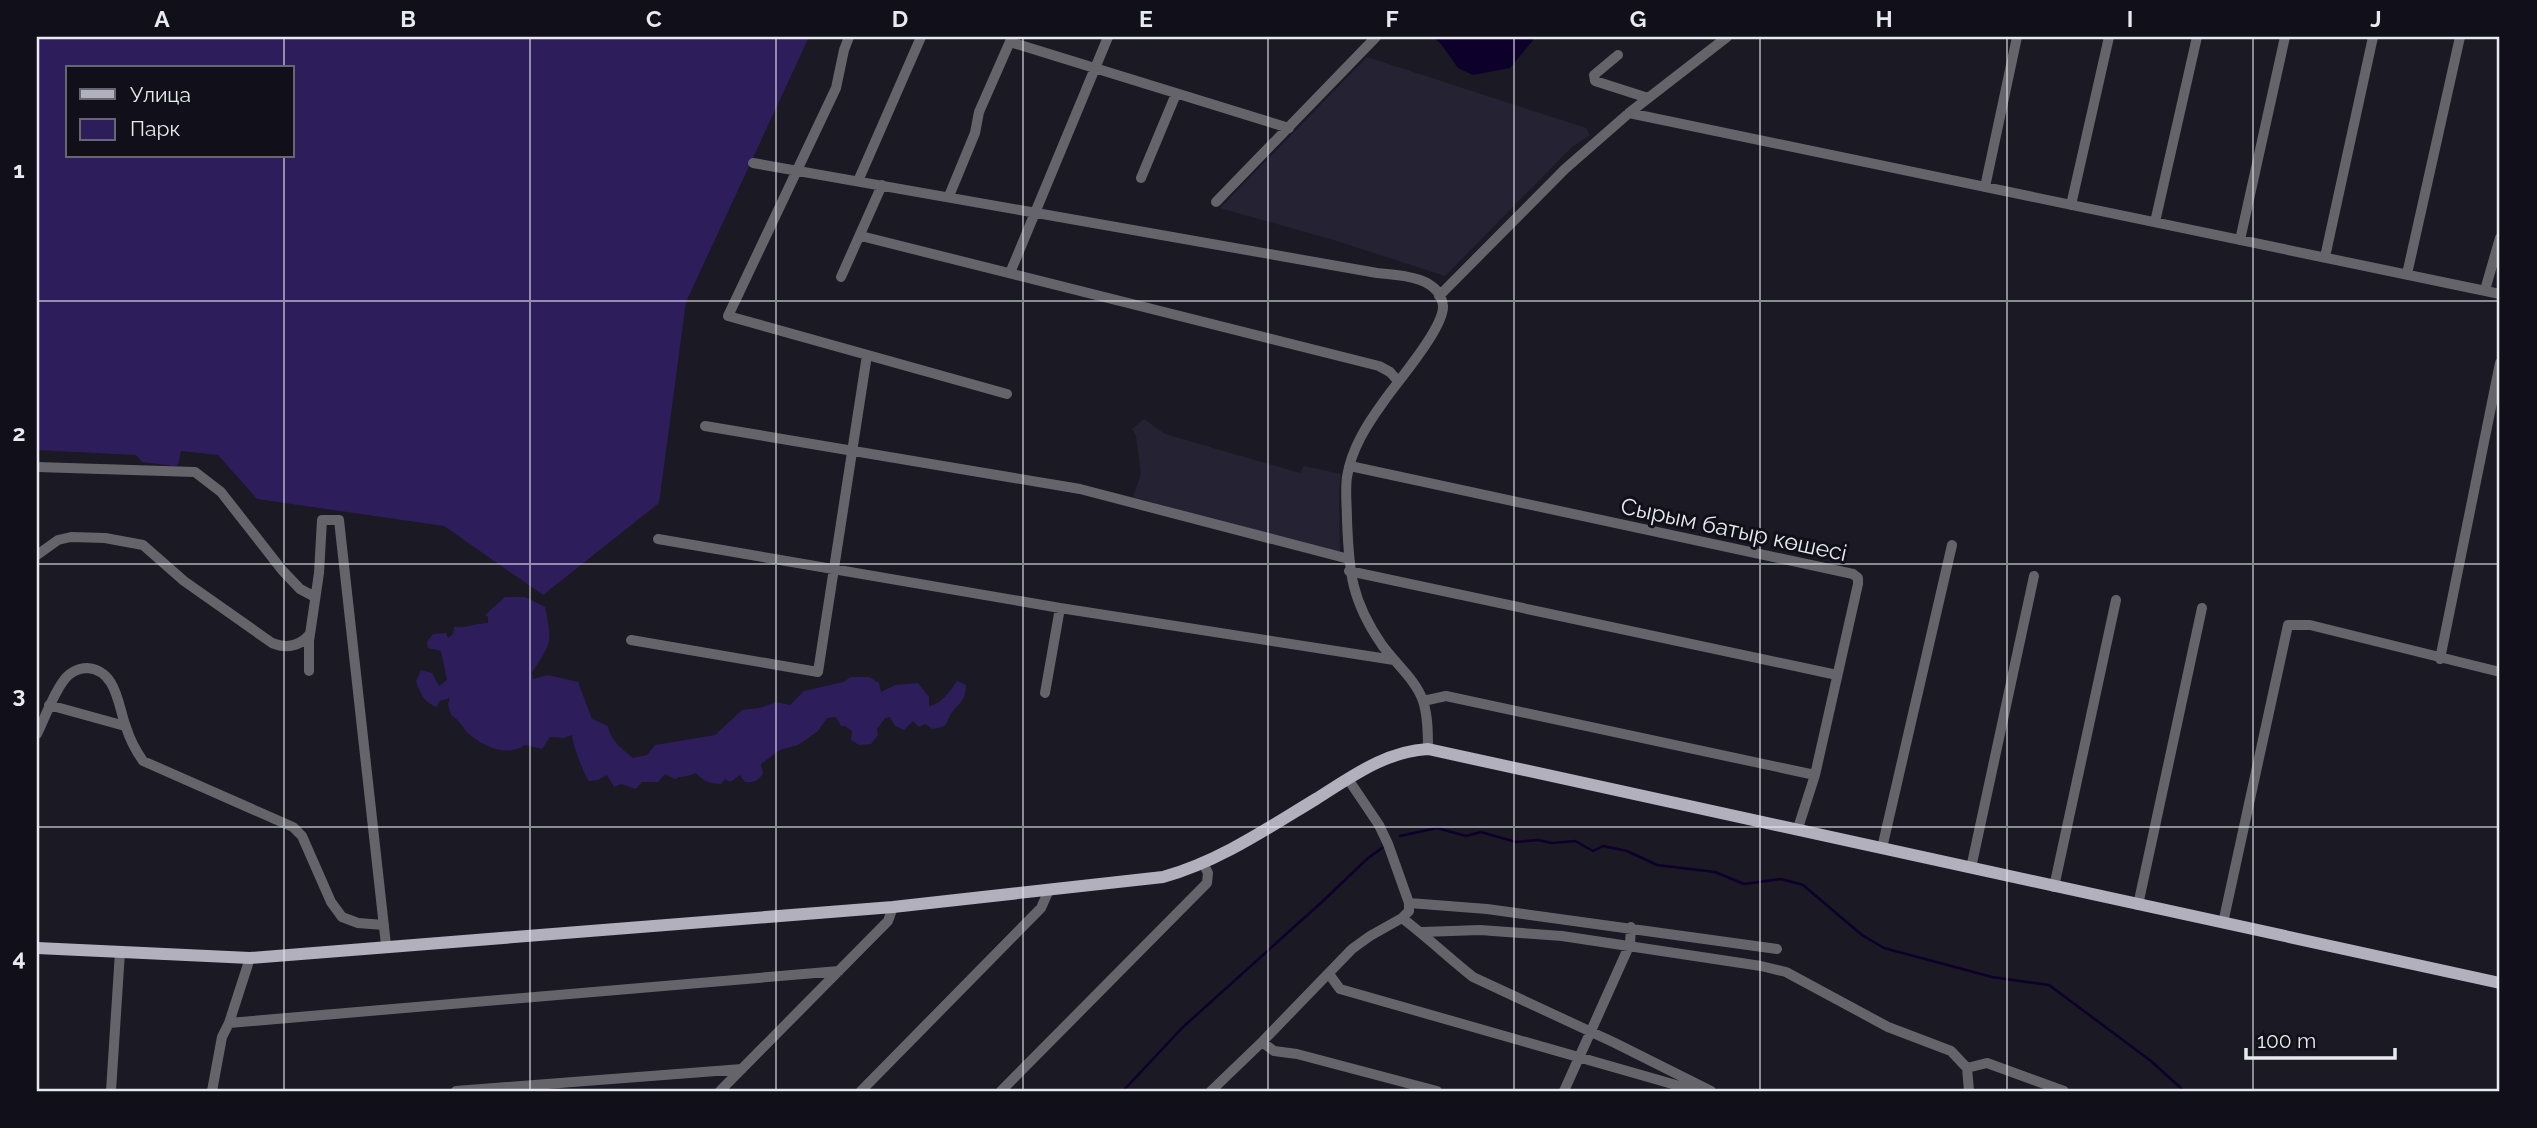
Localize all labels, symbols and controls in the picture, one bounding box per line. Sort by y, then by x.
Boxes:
text: A [154,5,170,32]
text: B [400,5,416,32]
text: C [646,5,662,32]
text: D [892,5,908,32]
text: E [1139,5,1153,32]
text: F [1385,5,1399,32]
text: G [1630,5,1646,32]
text: H [1875,5,1893,32]
text: I [2127,5,2133,32]
text: J [2370,5,2382,32]
legend [66,66,294,158]
text: Улица [130,82,191,107]
text: Парк [130,116,180,141]
text: 1 [13,156,25,183]
text: 2 [13,419,25,446]
street label: Сырым батыр көшесі [1618,492,1850,566]
text: 3 [13,681,25,708]
text: 4 [12,944,26,971]
scale bar [2246,1016,2395,1060]
text: 100 m [2257,1028,2316,1053]

